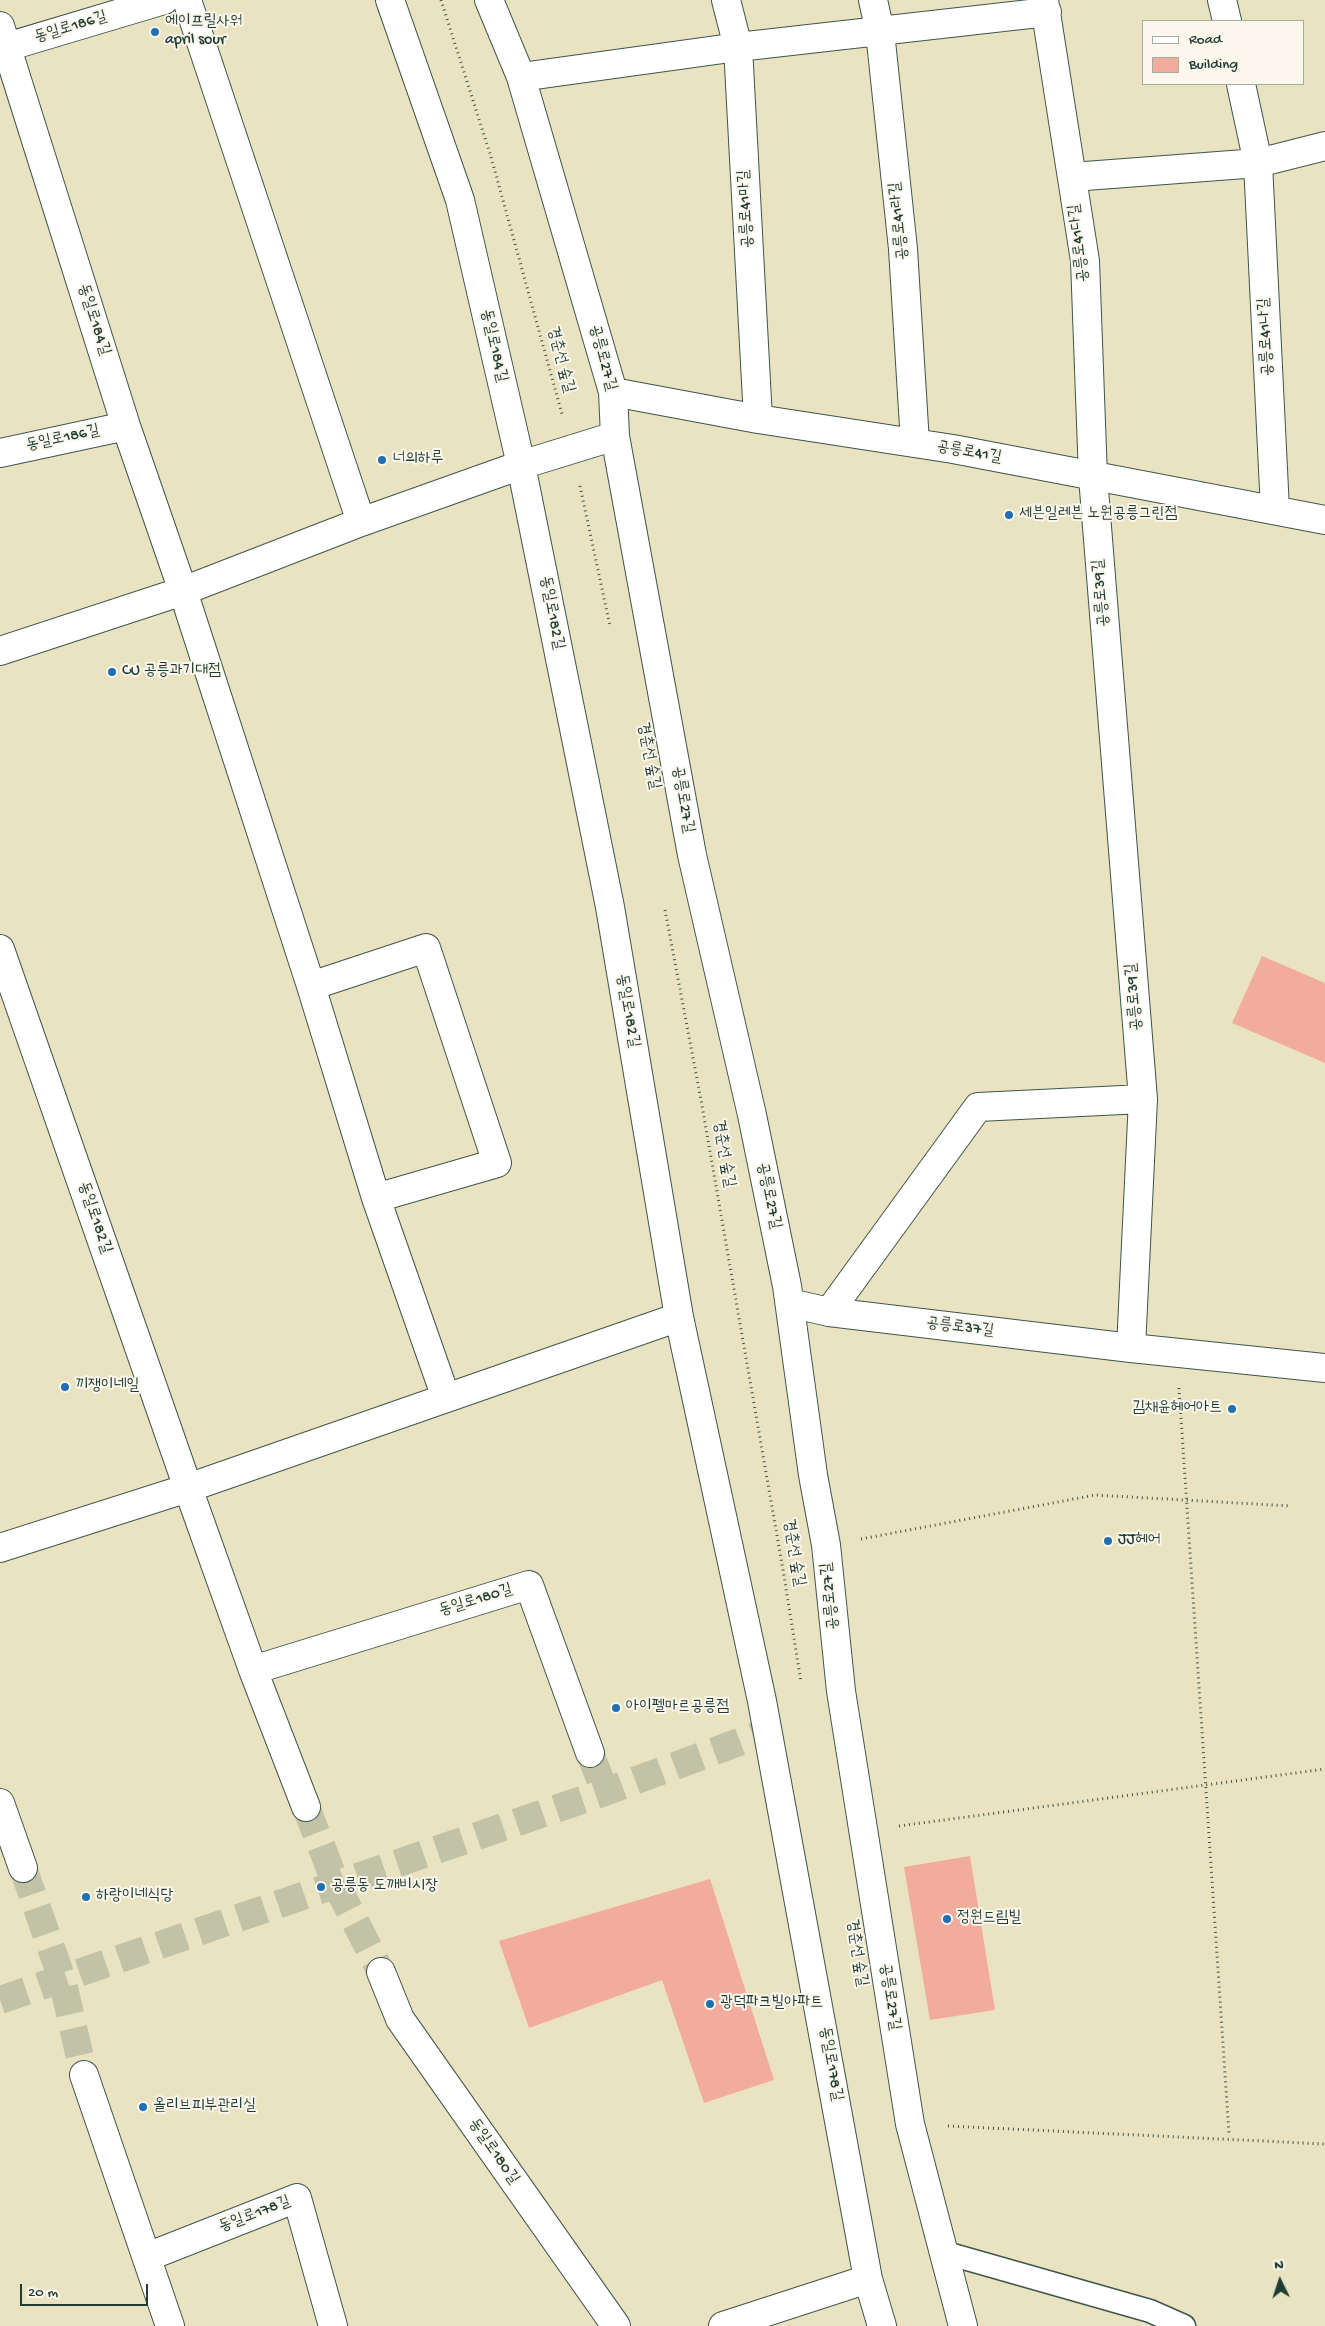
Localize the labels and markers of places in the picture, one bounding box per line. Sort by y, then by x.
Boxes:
place label: 에이프릴사워 april sour [165,13,242,51]
marker: 에이프릴사워 april sour [149,26,161,38]
place label: 너의하루 [392,450,444,470]
marker: 너의하루 [376,454,388,466]
place label: 세븐일레븐 노원공릉그린점 [1019,505,1177,525]
marker: 세븐일레븐 노원공릉그린점 [1003,509,1015,521]
place label: CU 공릉과기대점 [122,662,221,682]
marker: CU 공릉과기대점 [106,666,118,678]
place label: 끼쟁이네일 [75,1377,139,1397]
marker: 끼쟁이네일 [59,1381,71,1393]
place label: 김채윤헤어아트 [1132,1399,1222,1419]
marker: 김채윤헤어아트 [1226,1403,1238,1415]
place label: JJ헤어 [1118,1531,1161,1551]
marker: JJ헤어 [1102,1535,1114,1547]
place label: 아이펠마르공릉점 [626,1698,729,1718]
marker: 아이펠마르공릉점 [610,1702,622,1714]
place label: 공릉동 도깨비시장 [331,1877,438,1897]
marker: 공릉동 도깨비시장 [315,1881,327,1893]
place label: 하랑이네식당 [96,1887,173,1907]
marker: 하랑이네식당 [80,1891,92,1903]
place label: 정원드림빌 [957,1909,1021,1929]
marker: 정원드림빌 [941,1913,953,1925]
place label: 광덕파크빌아파트 [720,1994,823,2014]
marker: 광덕파크빌아파트 [704,1998,716,2010]
place label: 올리브피부관리실 [153,2097,256,2117]
marker: 올리브피부관리실 [137,2101,149,2113]

